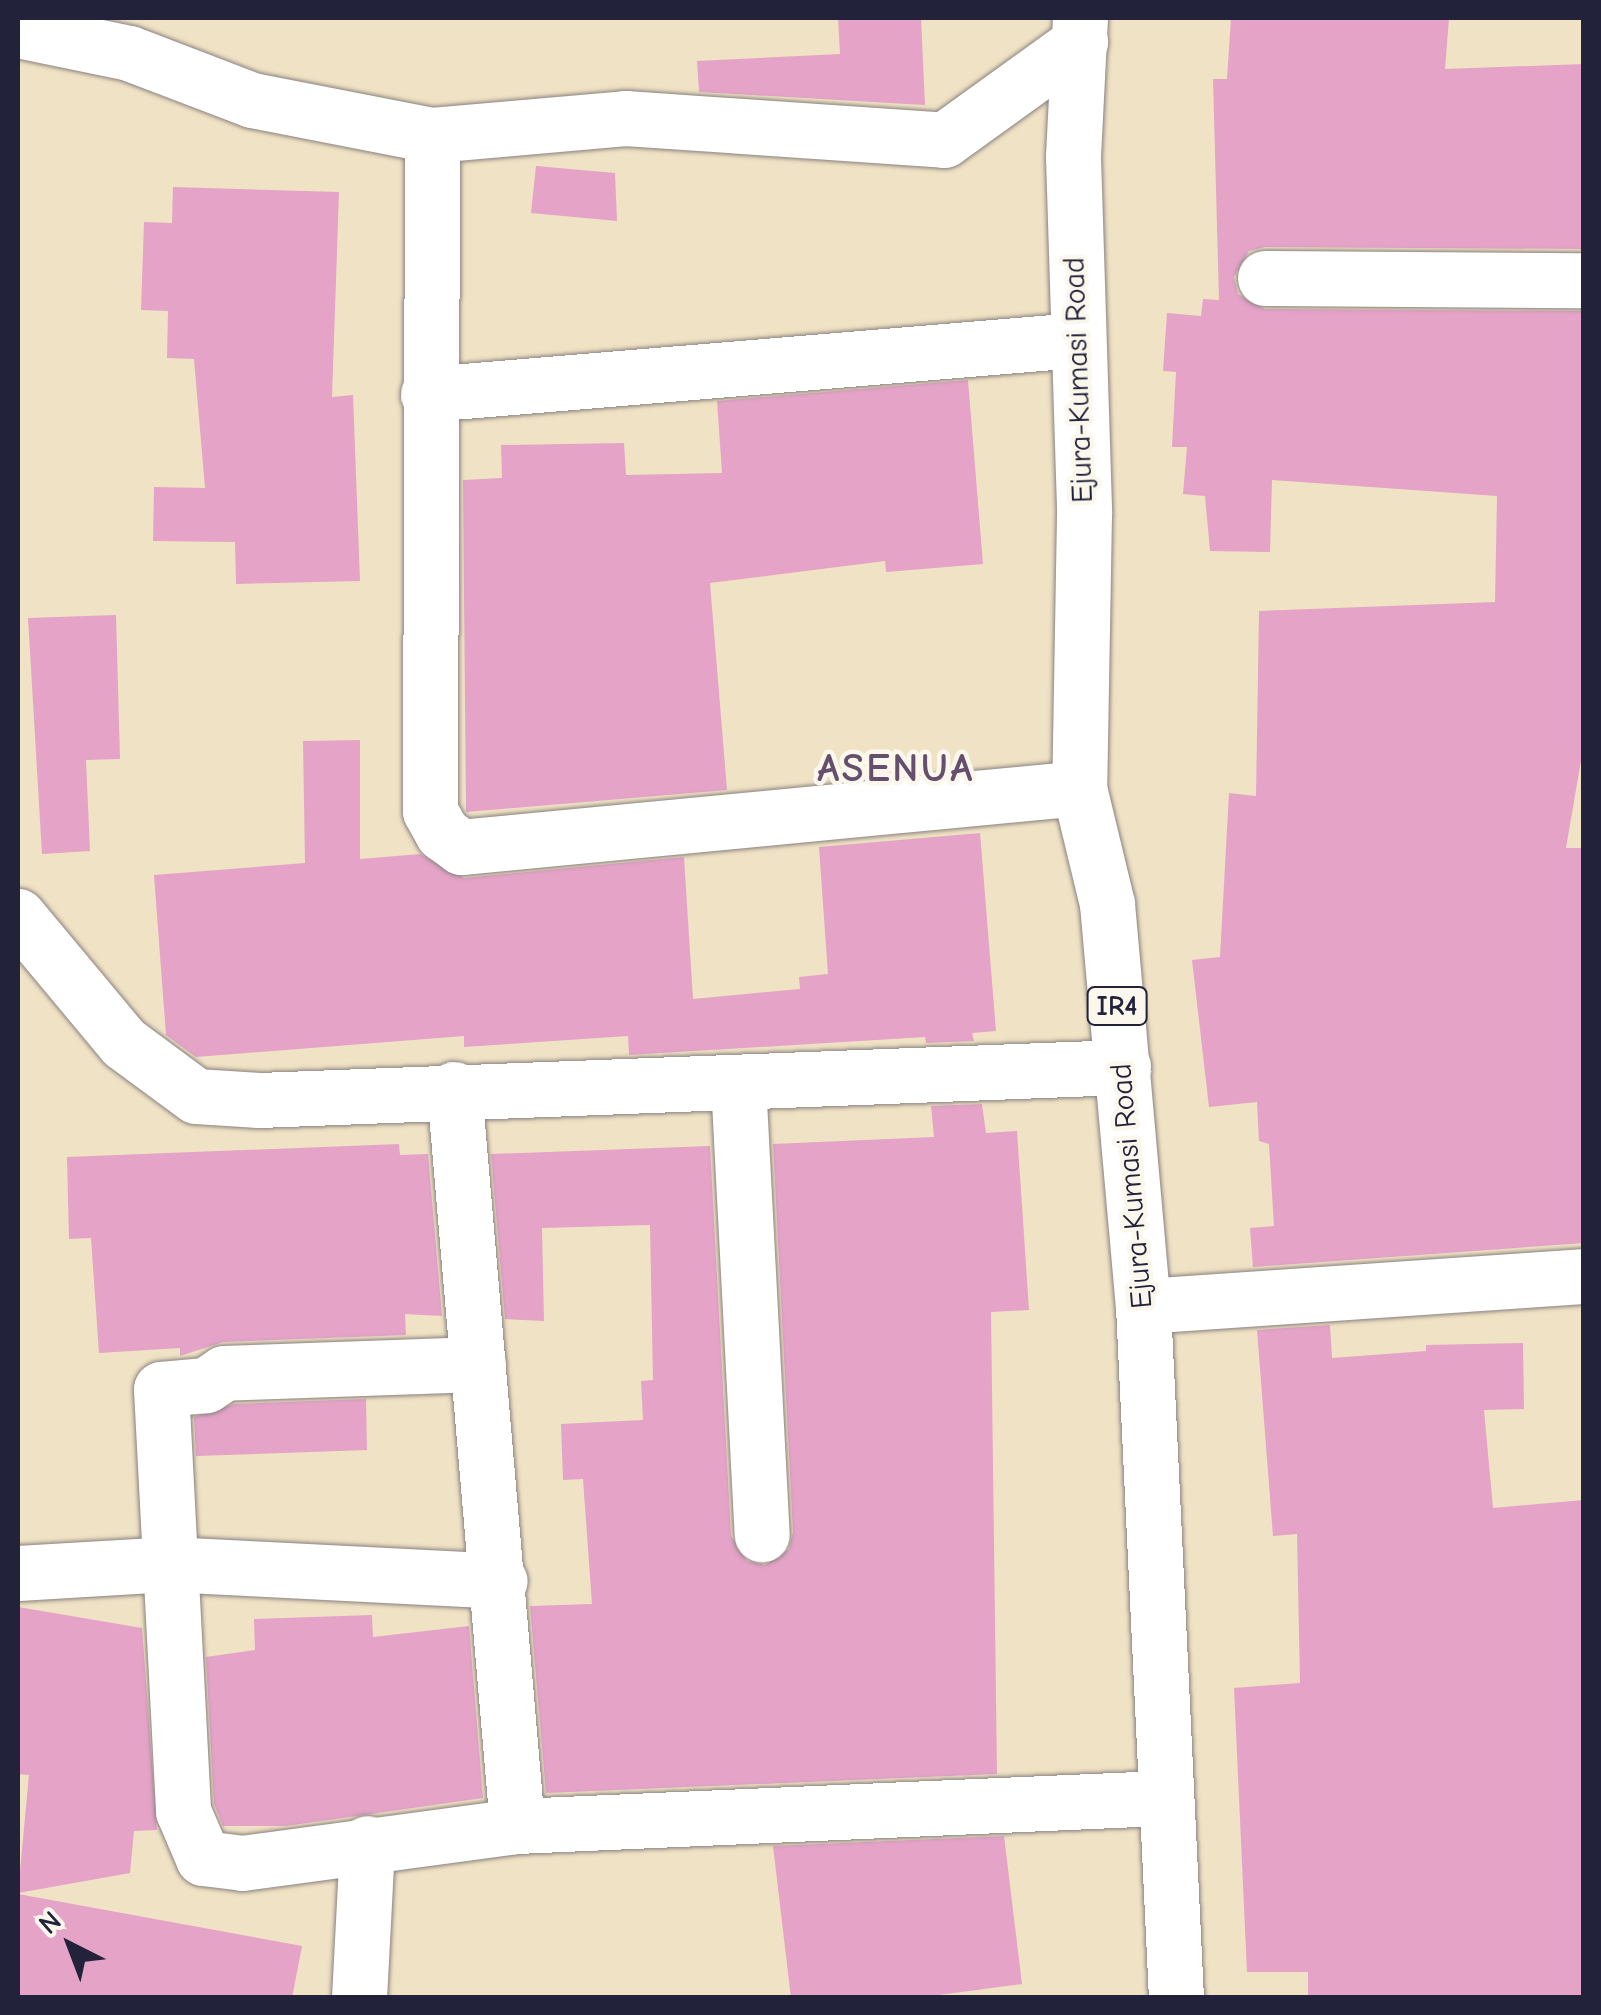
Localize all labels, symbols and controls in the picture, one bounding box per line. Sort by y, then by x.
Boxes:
street label: Ejura-Kumasi Road [1057,257,1101,503]
district label: ASENUA [817,744,975,792]
road number: IR4 [1084,983,1150,1029]
street label: Ejura-Kumasi Road [1103,1062,1161,1310]
north arrow [20,1895,120,1995]
text: N [32,1905,67,1941]

